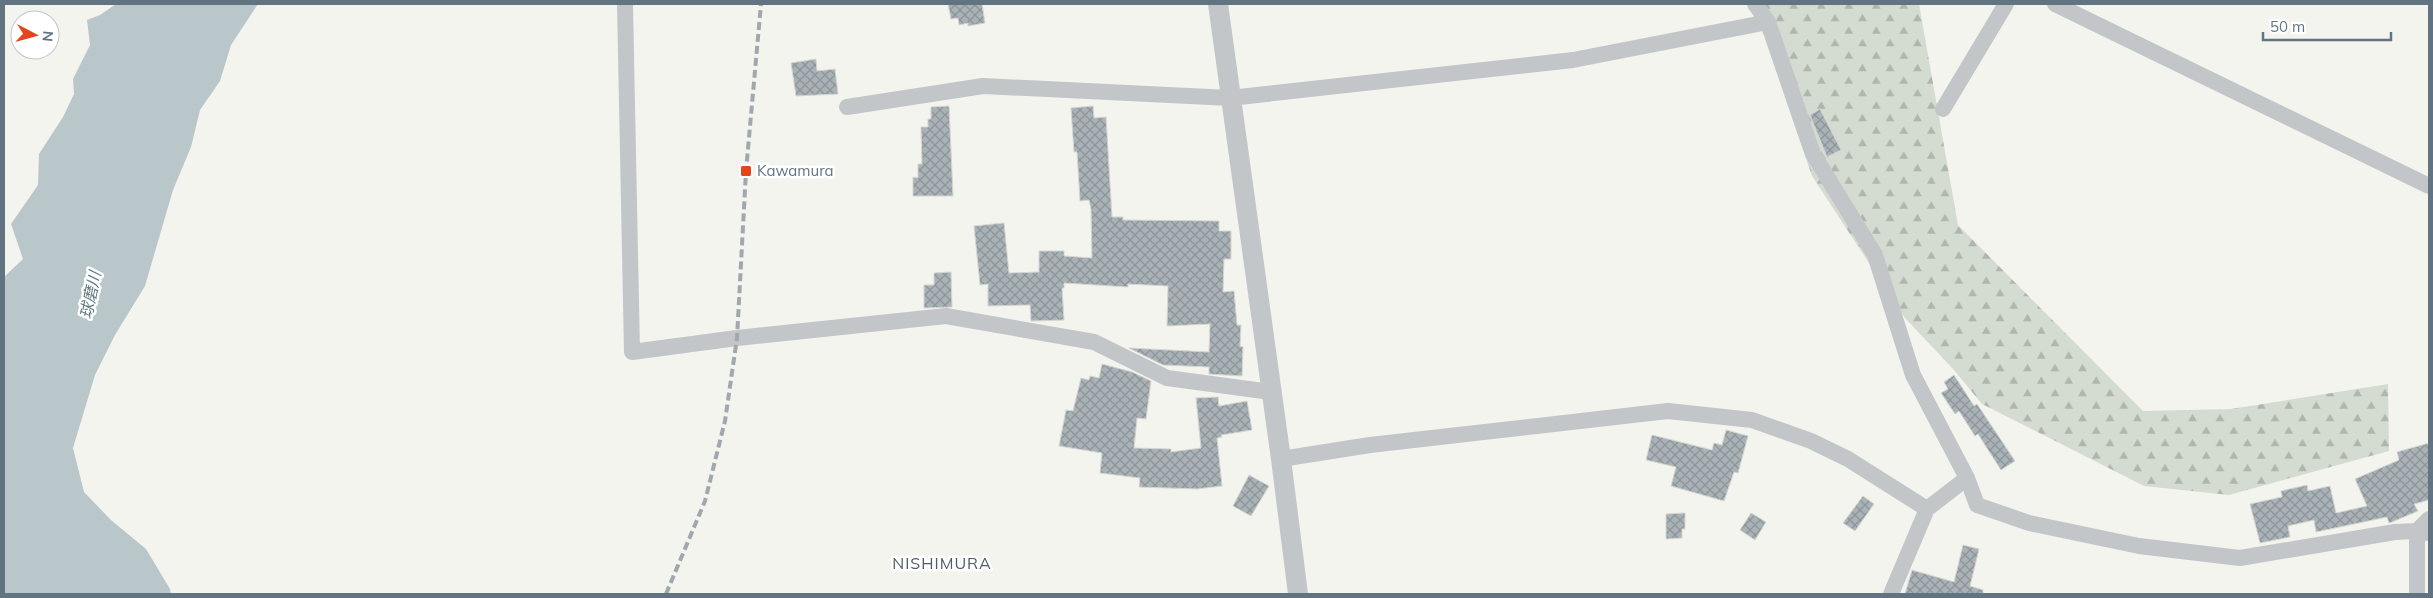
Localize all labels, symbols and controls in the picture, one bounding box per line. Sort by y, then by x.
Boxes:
north arrow [10,10,60,60]
scale bar [2263,10,2390,42]
text: 50 m [2270,17,2305,36]
text: N [38,30,57,43]
place label: Kawamura [757,161,834,180]
marker: Kawamura [739,164,753,178]
water label: 球磨川 [75,267,105,321]
district label: NISHIMURA [892,553,992,573]

